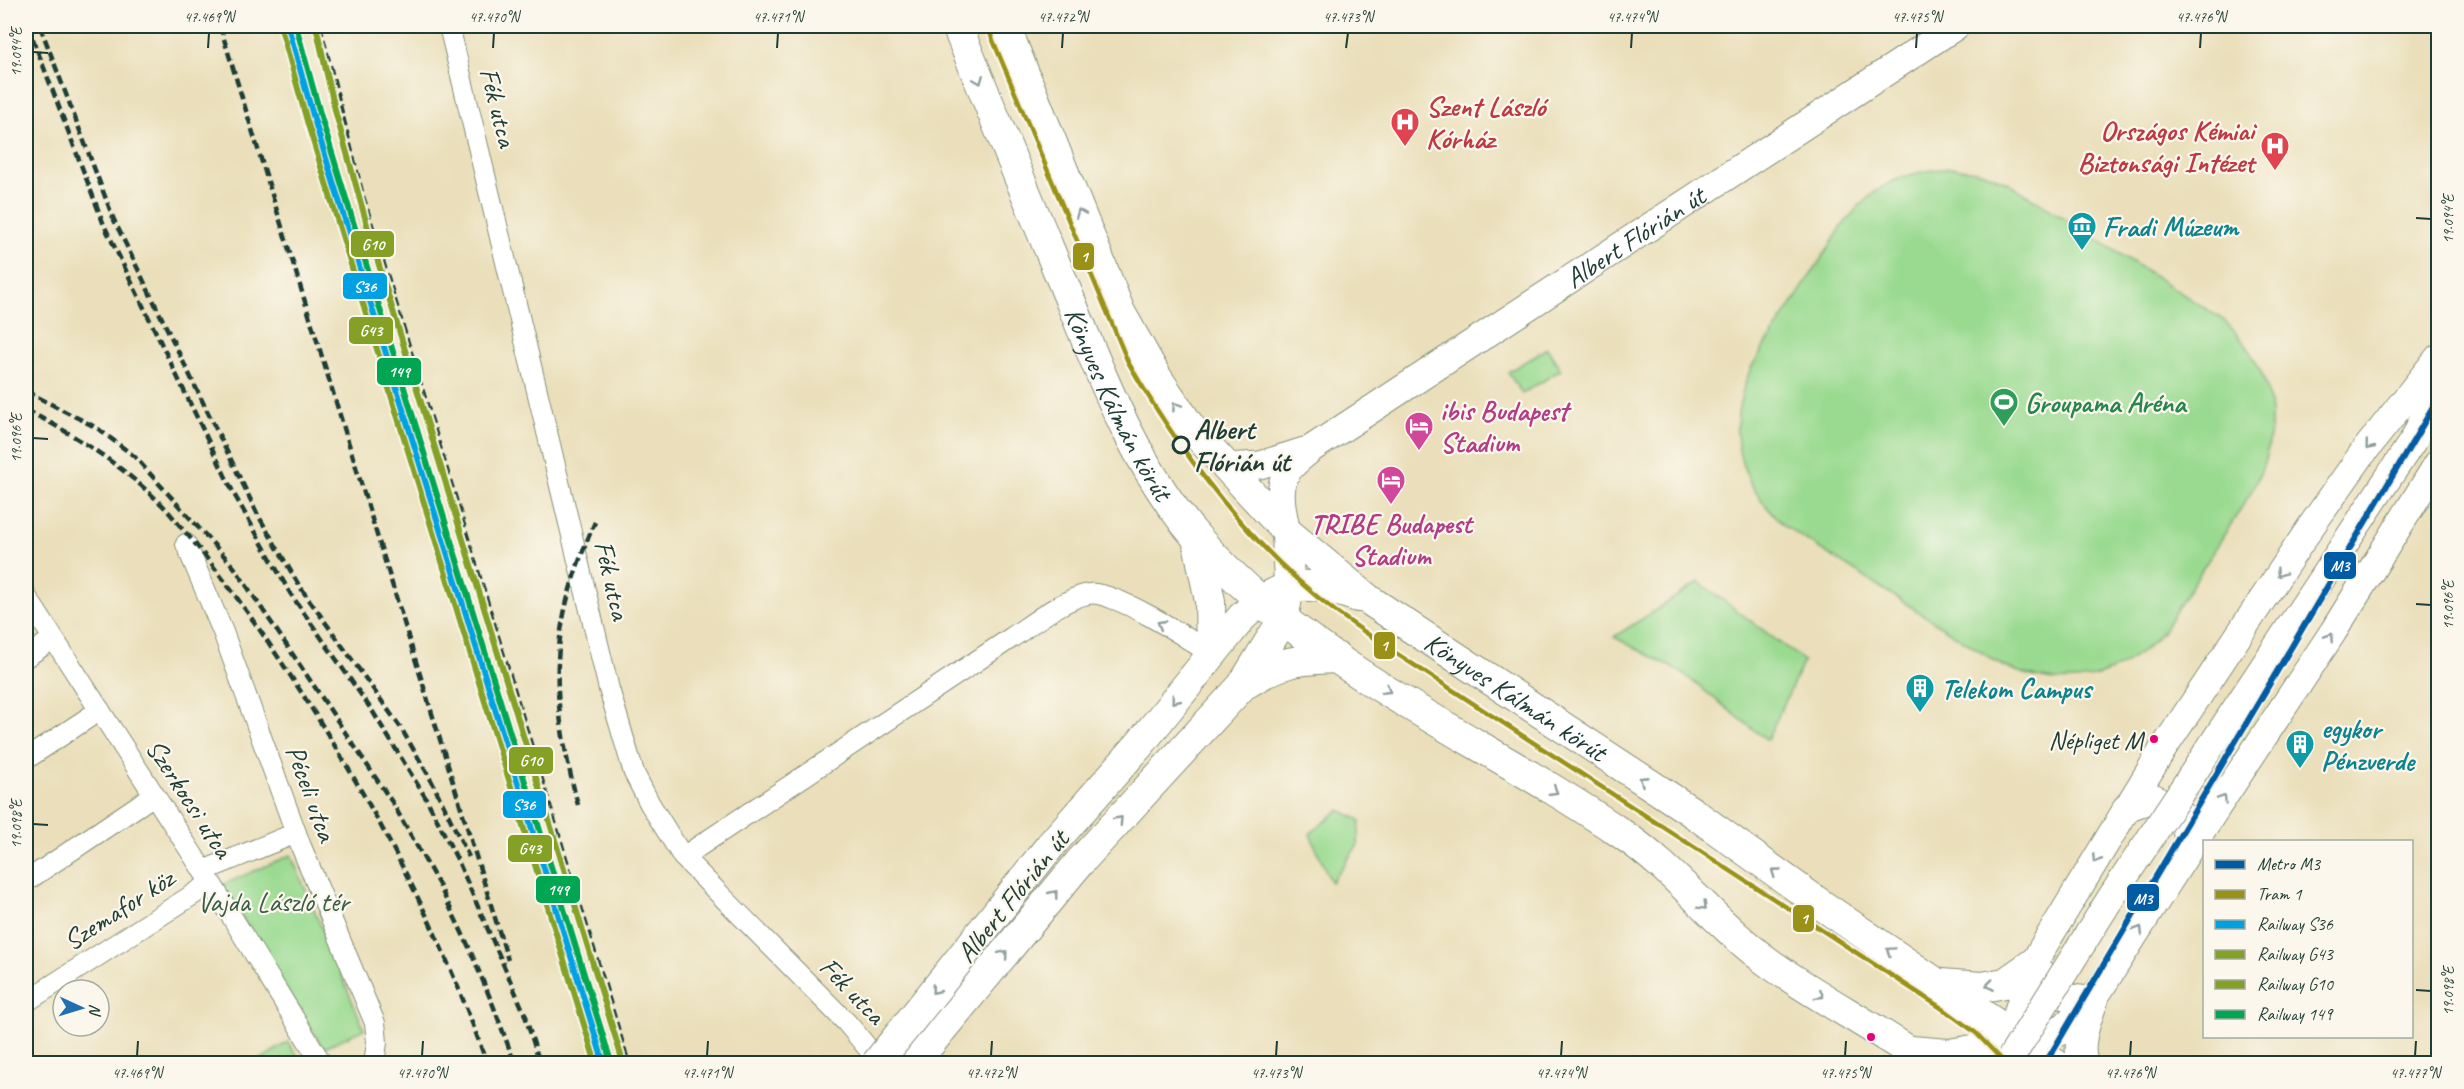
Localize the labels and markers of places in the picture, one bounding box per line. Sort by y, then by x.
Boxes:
place label: Szent László Kórház [1426,89,1549,156]
hospital icon: Szent László Kórház [1389,106,1421,148]
place label: Országos Kémiai Biztonsági Intézet [2078,113,2258,180]
hospital icon: Országos Kémiai Biztonsági Intézet [2259,130,2291,172]
place label: Fradi Múzeum [2103,209,2240,244]
museum icon: Fradi Múzeum [2066,210,2098,252]
place label: Groupama Aréna [2025,385,2188,420]
sports icon: Groupama Aréna [1988,386,2020,428]
place label: ibis Budapest Stadium [1440,393,1572,460]
hotel icon: ibis Budapest Stadium [1403,410,1435,452]
place label: Albert Flórián út [1194,412,1292,479]
marker: Albert Flórián út [1172,436,1190,454]
hotel icon: TRIBE Budapest Stadium [1375,464,1407,506]
place label: TRIBE Budapest Stadium [1310,506,1474,573]
place label: Telekom Campus [1941,671,2094,706]
building icon: Telekom Campus [1904,672,1936,714]
place label: egykor Pénzverde [2321,711,2417,778]
place label: Népliget M [2049,724,2145,757]
building icon: egykor Pénzverde [2284,728,2316,770]
marker: Népliget M [2148,733,2160,745]
unlabelled marker [1865,1031,1877,1043]

